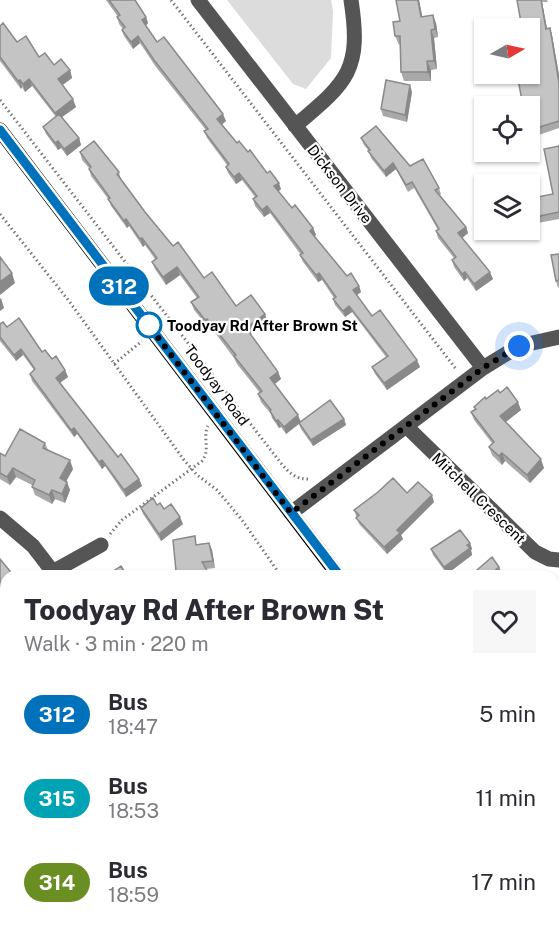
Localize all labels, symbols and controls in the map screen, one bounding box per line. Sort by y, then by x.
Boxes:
north arrow [474,18,540,84]
map controls [474,18,540,240]
button: locate [474,96,540,162]
street label: Dickson Drive [304,141,376,227]
button: layers [474,174,540,240]
line badge: 312 [84,266,154,306]
text: 312 [101,274,137,299]
marker: Toodyay Rd After Brown St [136,312,162,338]
place label: Toodyay Rd After Brown St [167,317,358,334]
your location [504,331,534,361]
street label: Toodyay Road [181,341,253,429]
street label: Mitchell Crescent [429,449,529,547]
button: heart [473,590,536,653]
text: Toodyay Rd After Brown St [24,593,384,626]
text: Walk · 3 min · 220 m [24,632,208,656]
text: Bus [108,689,148,715]
text: 5 min [479,701,536,727]
text: 312 [39,702,75,727]
text: 18:47 [108,715,158,739]
text: Bus [108,773,148,799]
text: 11 min [475,785,536,811]
text: 315 [38,786,76,811]
text: 18:53 [108,799,159,823]
text: Bus [108,857,148,883]
text: 17 min [471,869,536,895]
text: 314 [39,870,75,895]
text: 18:59 [108,883,159,907]

